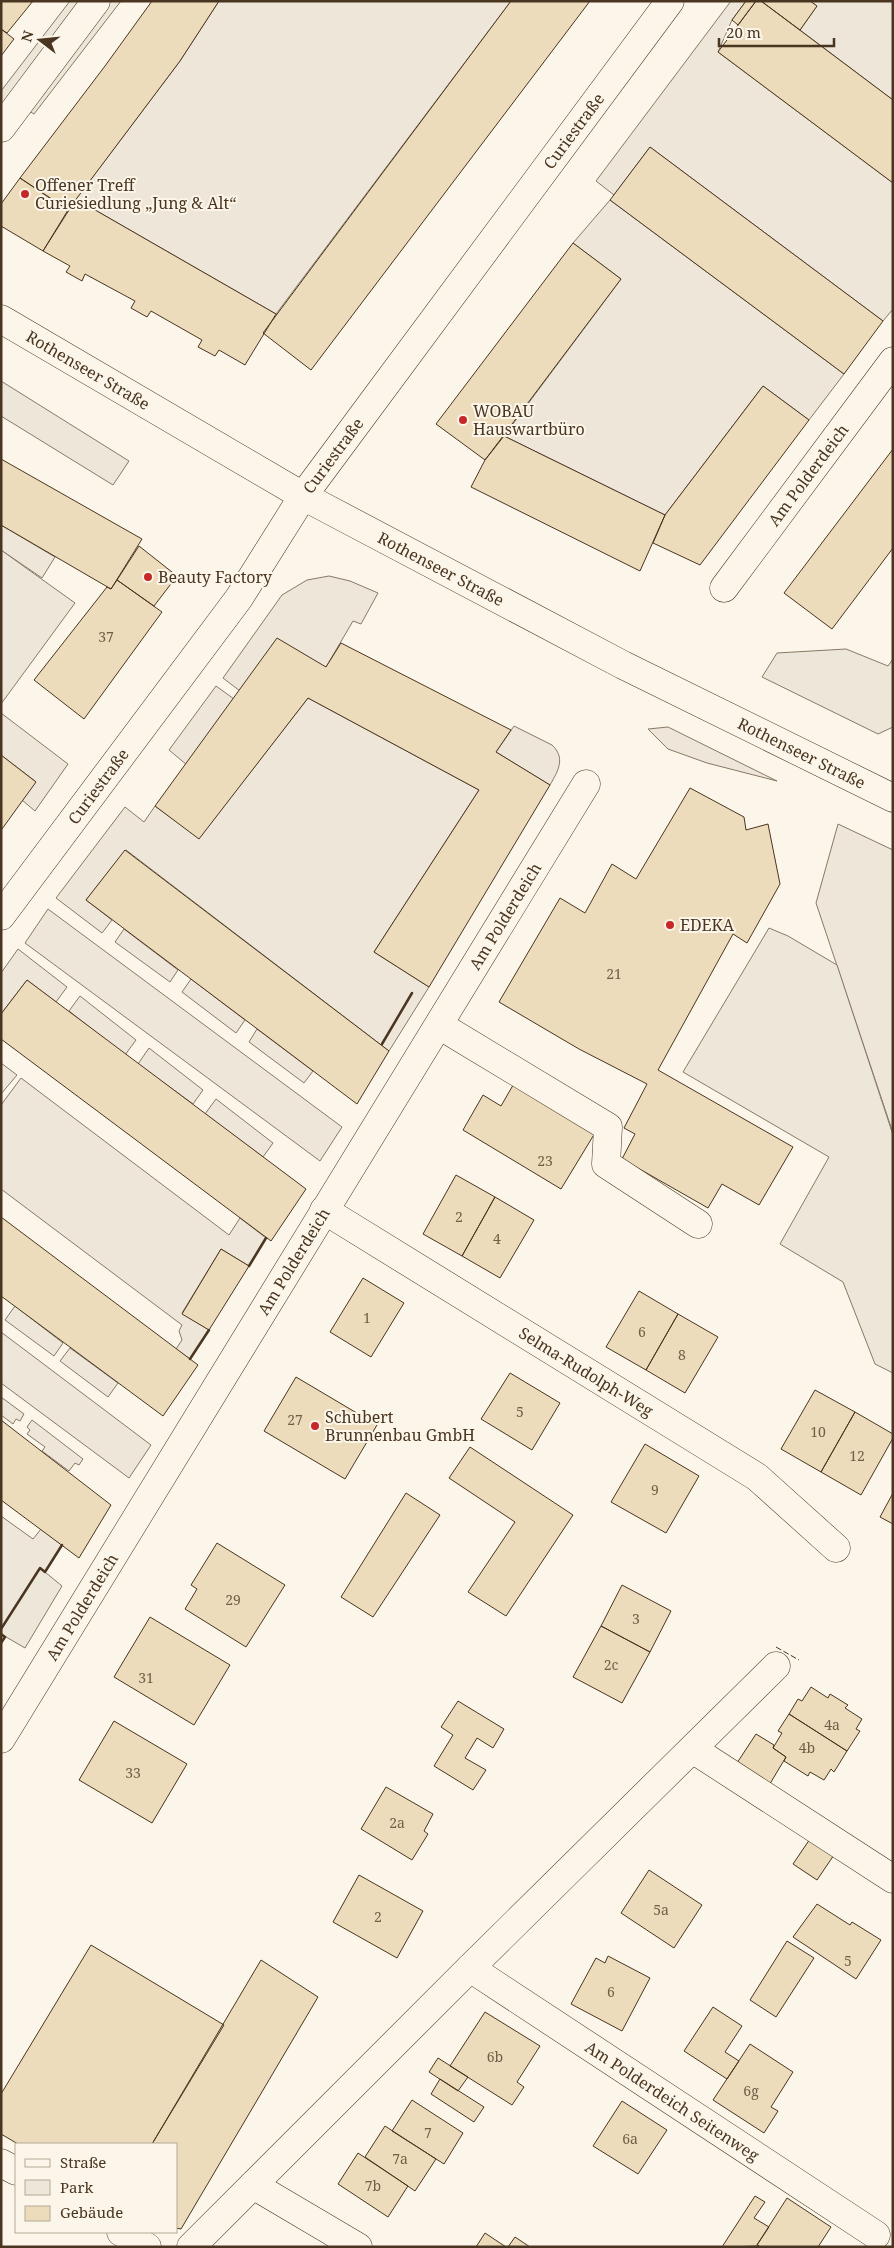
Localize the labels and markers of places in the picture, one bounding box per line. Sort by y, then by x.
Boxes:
place label: Offener Treff Curiesiedlung „Jung & Alt“ [35,174,236,214]
marker: Offener Treff Curiesiedlung „Jung & Alt“ [19,188,31,200]
place label: WOBAU Hauswartbüro [473,400,585,440]
marker: WOBAU Hauswartbüro [457,414,469,426]
place label: Beauty Factory [158,566,273,588]
marker: Beauty Factory [142,571,154,583]
place label: EDEKA [680,914,735,936]
marker: EDEKA [664,919,676,931]
place label: Schubert Brunnenbau GmbH [325,1406,475,1446]
marker: Schubert Brunnenbau GmbH [309,1420,321,1432]

